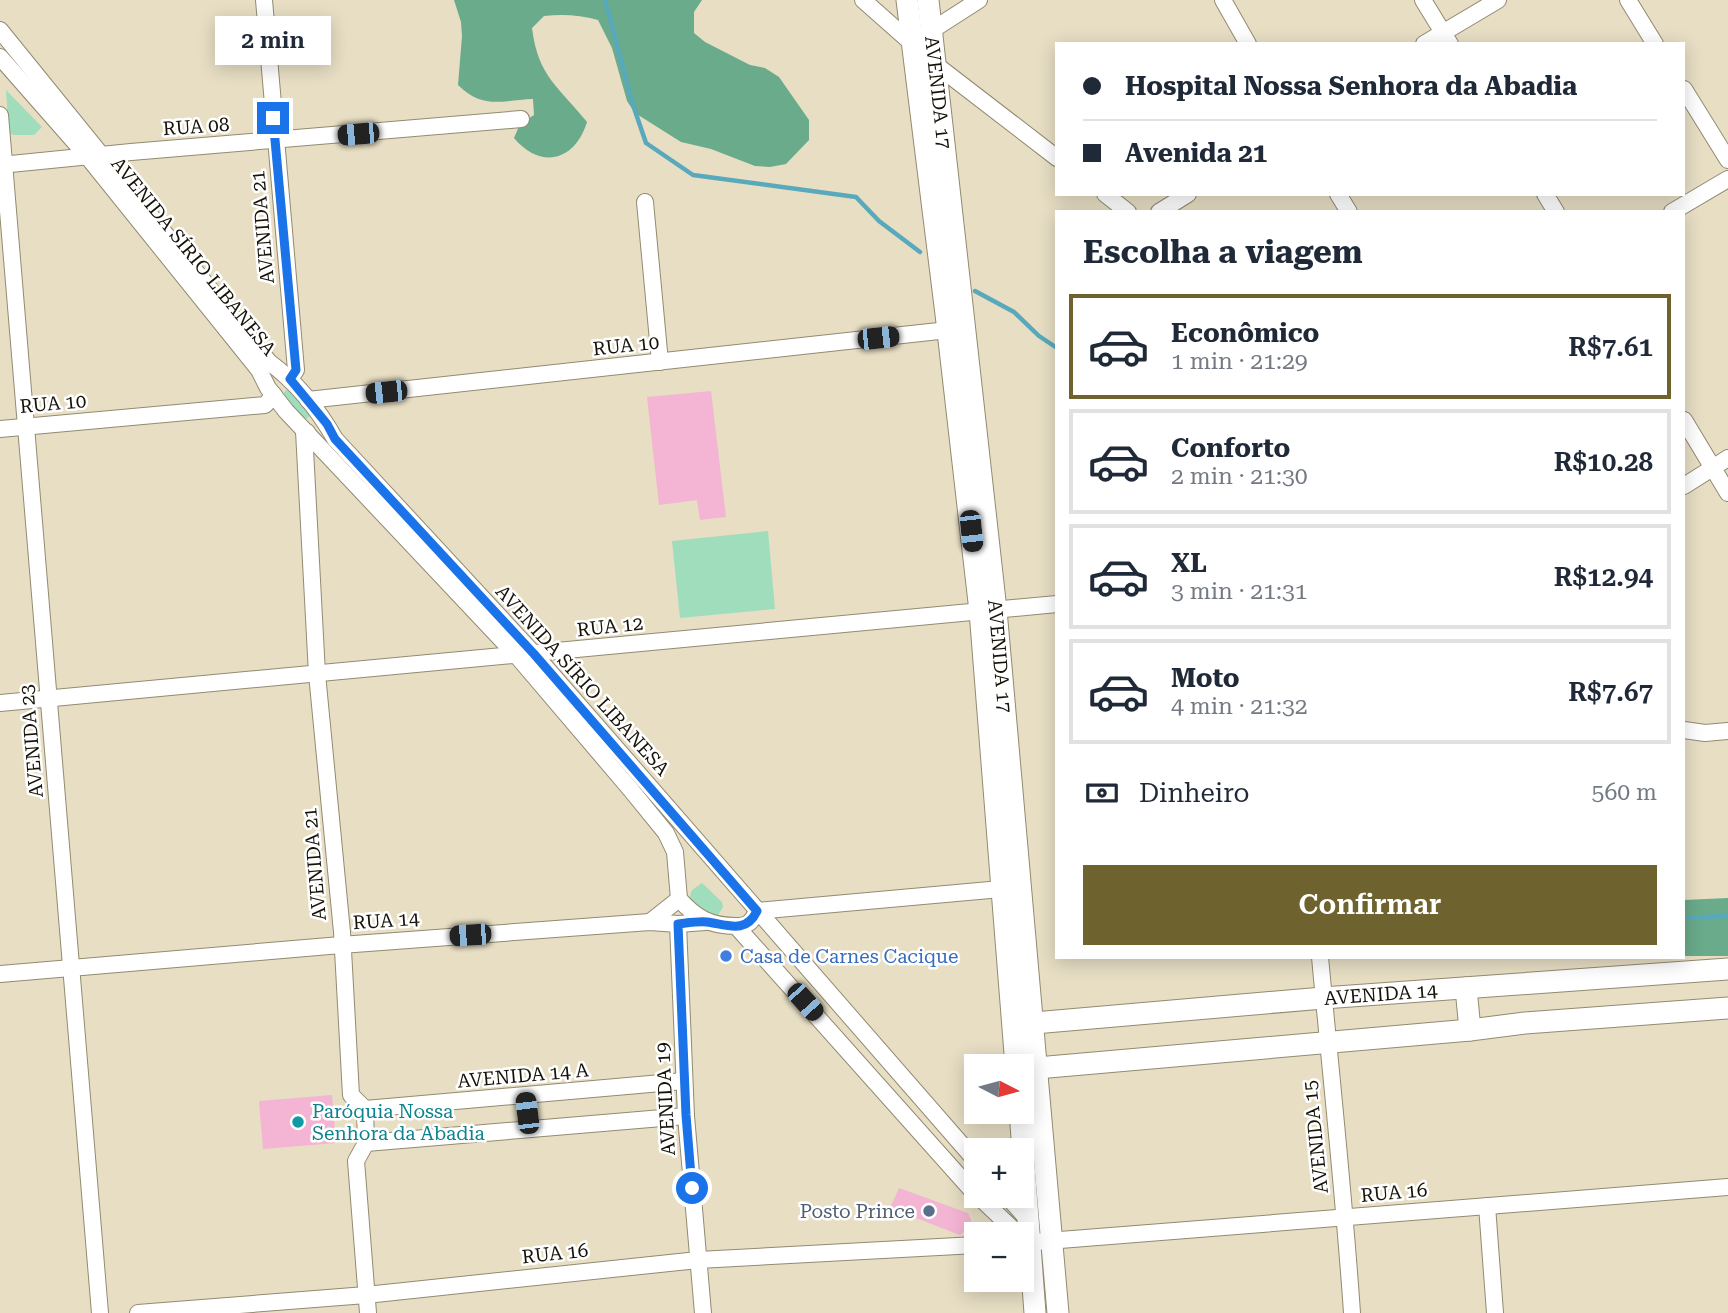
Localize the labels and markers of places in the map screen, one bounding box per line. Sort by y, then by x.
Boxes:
place label: Casa de Carnes Cacique [740,945,958,968]
marker: Casa de Carnes Cacique [718,948,734,964]
place label: Paróquia Nossa Senhora da Abadia [312,1100,485,1145]
marker: Paróquia Nossa Senhora da Abadia [290,1114,306,1130]
place label: Posto Prince [800,1200,915,1223]
marker: Posto Prince [921,1203,937,1219]

